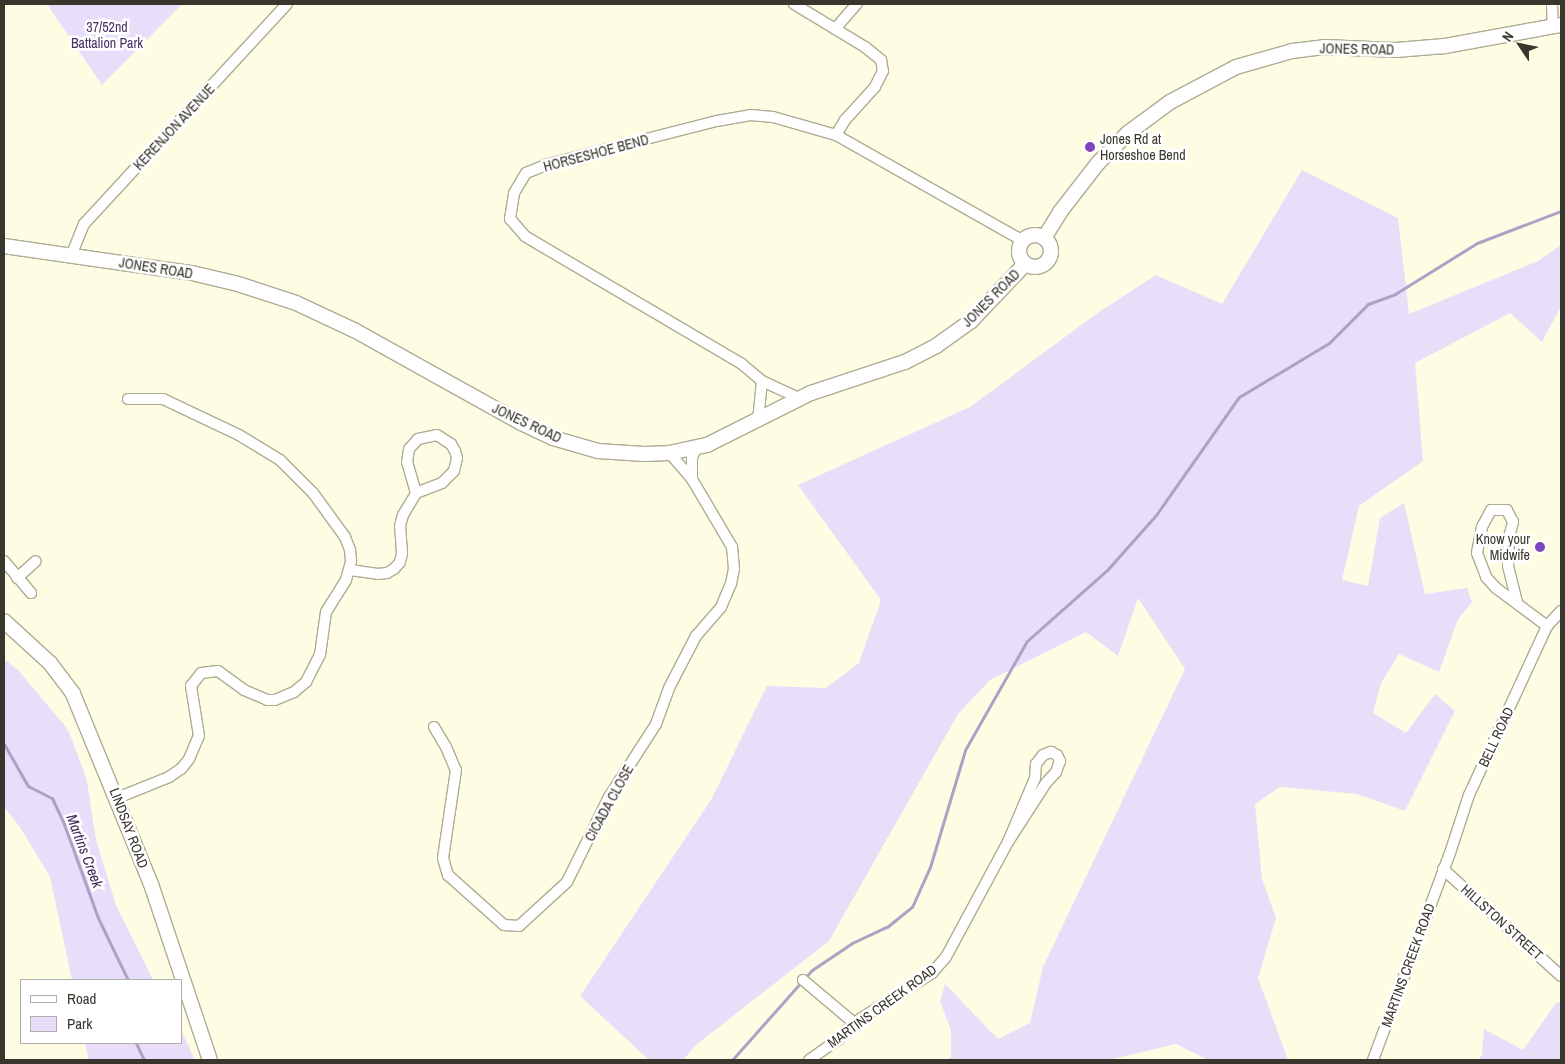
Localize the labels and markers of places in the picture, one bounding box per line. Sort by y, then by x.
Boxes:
place label: Jones Rd at Horseshoe Bend [1100,131,1186,164]
marker: Jones Rd at Horseshoe Bend [1084,141,1096,153]
place label: Know your Midwife [1476,531,1530,564]
marker: Know your Midwife [1534,541,1546,553]

